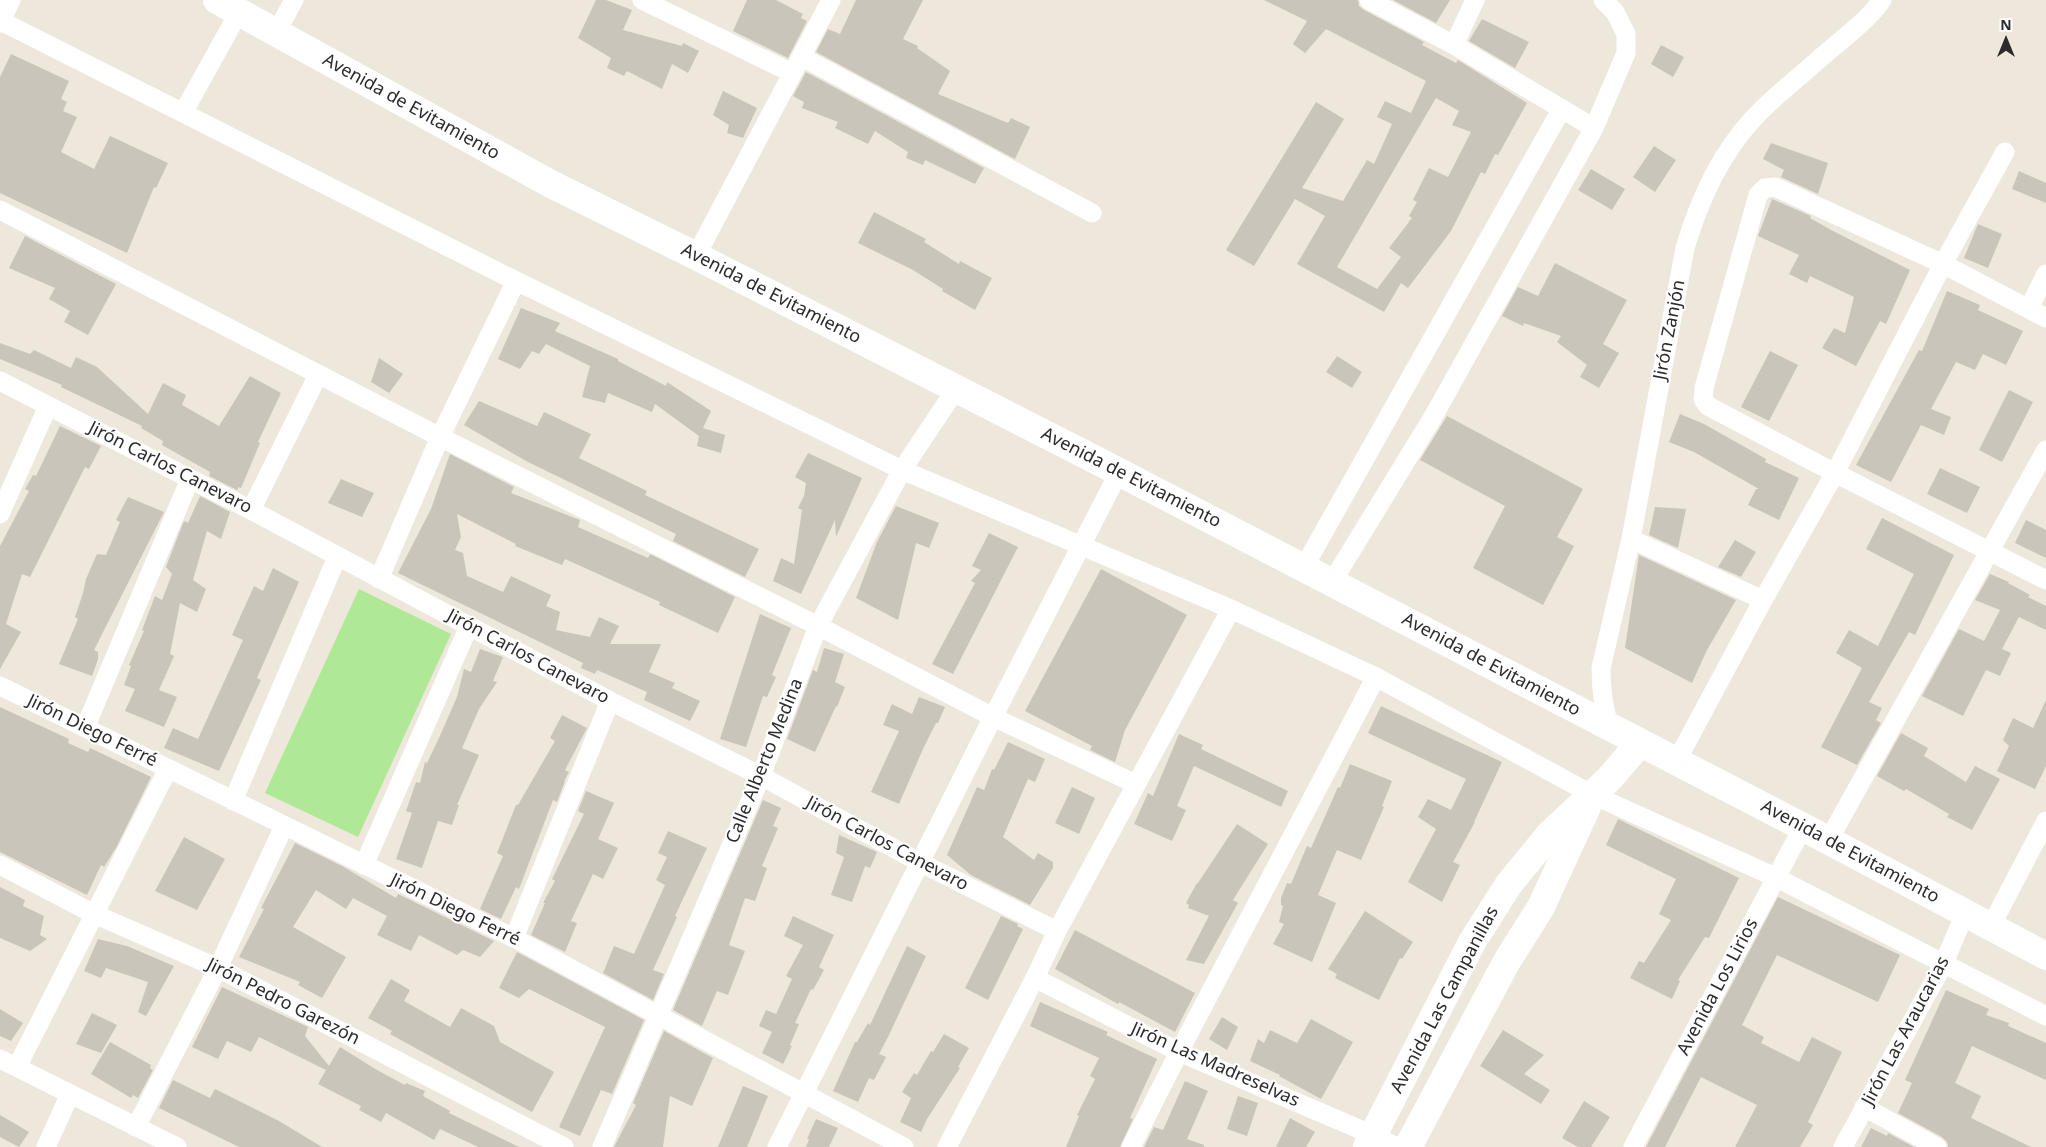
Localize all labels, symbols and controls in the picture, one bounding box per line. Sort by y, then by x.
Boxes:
north arrow [1981,15,2031,65]
text: N [2000,15,2012,34]
street label: Avenida de Evitamiento [319,49,503,165]
street label: Avenida de Evitamiento [678,239,864,349]
street label: Jirón Zanjón [1650,278,1690,382]
street label: Jirón Carlos Canevaro [85,417,255,519]
street label: Avenida de Evitamiento [1038,423,1224,533]
street label: Jirón Carlos Canevaro [443,605,613,709]
street label: Avenida de Evitamiento [1398,609,1584,721]
street label: Calle Alberto Medina [722,675,808,847]
street label: Jirón Diego Ferré [23,690,161,772]
street label: Jirón Carlos Canevaro [802,792,972,896]
street label: Avenida de Evitamiento [1757,796,1943,908]
street label: Jirón Diego Ferré [386,869,524,951]
street label: Avenida Las Campanillas [1387,903,1503,1097]
street label: Avenida Los Lirios [1673,915,1763,1059]
street label: Jirón Las Araucarias [1858,953,1954,1109]
street label: Jirón Pedro Garezón [203,954,363,1050]
street label: Jirón Las Madreselvas [1127,1018,1303,1112]

